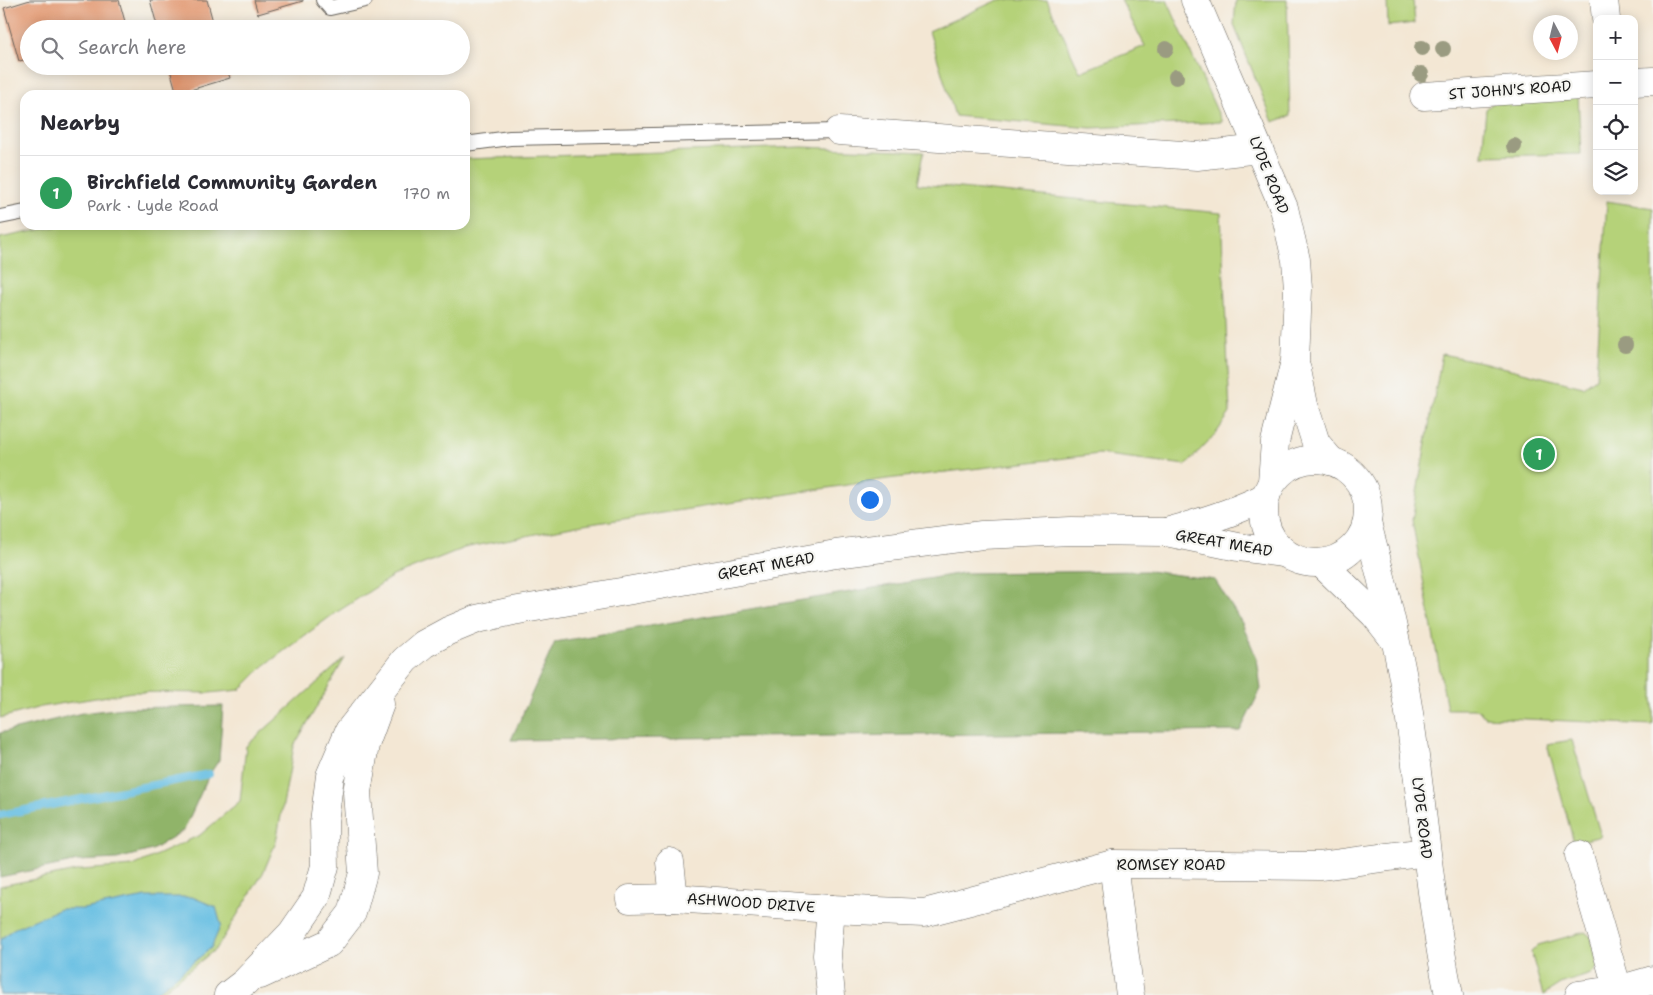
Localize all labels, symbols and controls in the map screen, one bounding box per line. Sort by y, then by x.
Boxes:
north arrow [1533,15,1578,60]
map controls [1593,15,1638,195]
button: + [1593,15,1638,60]
search box [20,20,470,75]
icon: search [38,34,66,62]
text: Search here [78,35,187,60]
button: − [1593,60,1638,105]
street label: ST JOHN'S ROAD [1448,76,1572,104]
button: locate [1593,105,1638,150]
text: Nearby [40,109,120,137]
street label: LYDE ROAD [1244,133,1294,217]
button: layers [1593,150,1638,195]
text: Birchfield Community Garden [87,170,377,195]
text: 1 [52,183,60,204]
text: 170 m [403,183,450,204]
text: Park · Lyde Road [87,195,219,216]
pin: 1 [1523,435,1555,473]
your location [857,487,883,513]
street label: GREAT MEAD [1174,525,1274,561]
street label: GREAT MEAD [716,548,816,584]
street label: LYDE ROAD [1407,776,1437,860]
street label: ROMSEY ROAD [1117,855,1226,875]
street label: ASHWOOD DRIVE [686,889,816,917]

